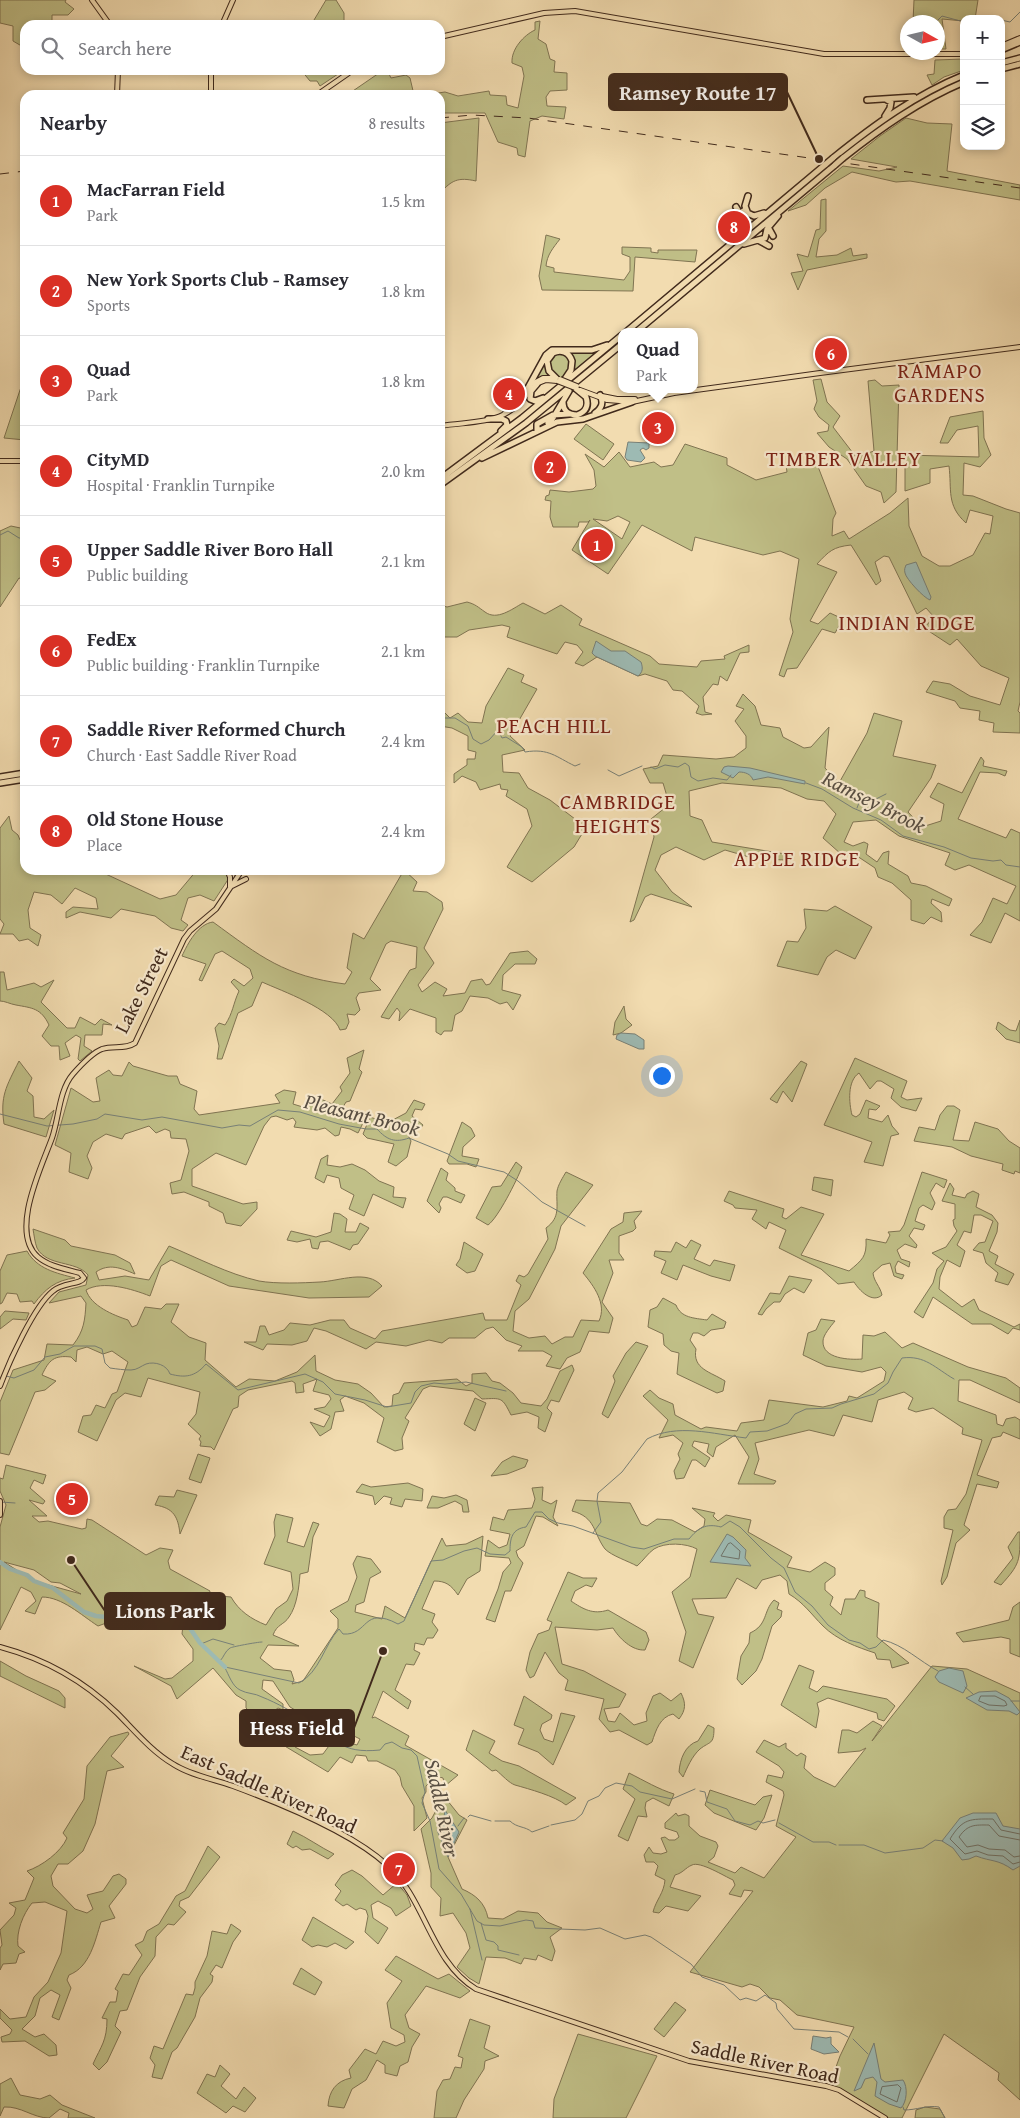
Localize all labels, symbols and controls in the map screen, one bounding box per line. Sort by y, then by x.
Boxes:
north arrow [900,15,945,60]
map controls [960,15,1005,150]
button: + [960,15,1005,60]
search box [20,20,445,75]
icon: search [38,34,66,62]
text: Search here [78,34,172,62]
button: − [960,60,1005,105]
callout: Ramsey Route 17 [609,74,787,110]
text: Ramsey Route 17 [619,77,777,108]
button: layers [960,105,1005,150]
text: Nearby [40,107,107,138]
text: 8 results [368,111,425,135]
text: MacFarran Field [87,175,225,203]
text: 1 [52,189,60,213]
text: 1.5 km [381,189,425,213]
text: Park [87,203,118,227]
pin: 8 [718,208,750,246]
text: New York Sports Club - Ramsey [87,265,349,293]
text: 2 [52,279,60,303]
text: 1.8 km [381,279,425,303]
text: Sports [87,293,130,317]
popup [618,328,698,393]
text: Quad [636,335,680,363]
pin: 6 [815,335,847,373]
text: Quad [87,355,131,383]
district label: RAMAPO GARDENS [894,355,986,410]
text: Park [636,363,667,387]
text: 3 [52,369,60,393]
text: 1.8 km [381,369,425,393]
pin: 4 [493,375,525,413]
text: Park [87,383,118,407]
pin: 3 [642,409,674,447]
district label: TIMBER VALLEY [766,443,922,474]
text: CityMD [87,445,149,473]
pin: 2 [534,448,566,486]
text: 4 [52,459,60,483]
text: 2.0 km [381,459,425,483]
text: Hospital · Franklin Turnpike [87,473,275,497]
pin: 1 [581,526,613,564]
text: Upper Saddle River Boro Hall [87,535,333,563]
text: 5 [52,549,60,573]
text: 2.1 km [381,549,425,573]
text: Public building [87,563,188,587]
district label: INDIAN RIDGE [839,607,975,638]
text: FedEx [87,625,137,653]
text: 6 [52,639,60,663]
text: 2.1 km [381,639,425,663]
text: Public building · Franklin Turnpike [87,653,320,677]
district label: PEACH HILL [496,710,612,741]
text: Saddle River Reformed Church [87,715,345,743]
text: 7 [52,729,60,753]
text: 2.4 km [381,729,425,753]
text: Church · East Saddle River Road [87,743,297,767]
water label: Ramsey Brook [816,762,932,841]
district label: CAMBRIDGE HEIGHTS [560,786,676,841]
text: Old Stone House [87,805,224,833]
text: 8 [52,819,60,843]
text: 2.4 km [381,819,425,843]
text: Place [87,833,122,857]
district label: APPLE RIDGE [734,843,860,874]
street label: Lake Street [106,942,175,1038]
your location [649,1063,675,1089]
water label: Pleasant Brook [300,1085,424,1144]
pin: 5 [56,1480,88,1518]
callout: Lions Park [105,1593,225,1629]
text: Lions Park [115,1595,216,1626]
callout: Hess Field [240,1710,354,1746]
text: Hess Field [250,1712,344,1743]
street label: East Saddle River Road [177,1737,362,1840]
water label: Saddle River [417,1756,468,1861]
pin: 7 [383,1850,415,1888]
street label: Saddle River Road [688,2031,842,2090]

